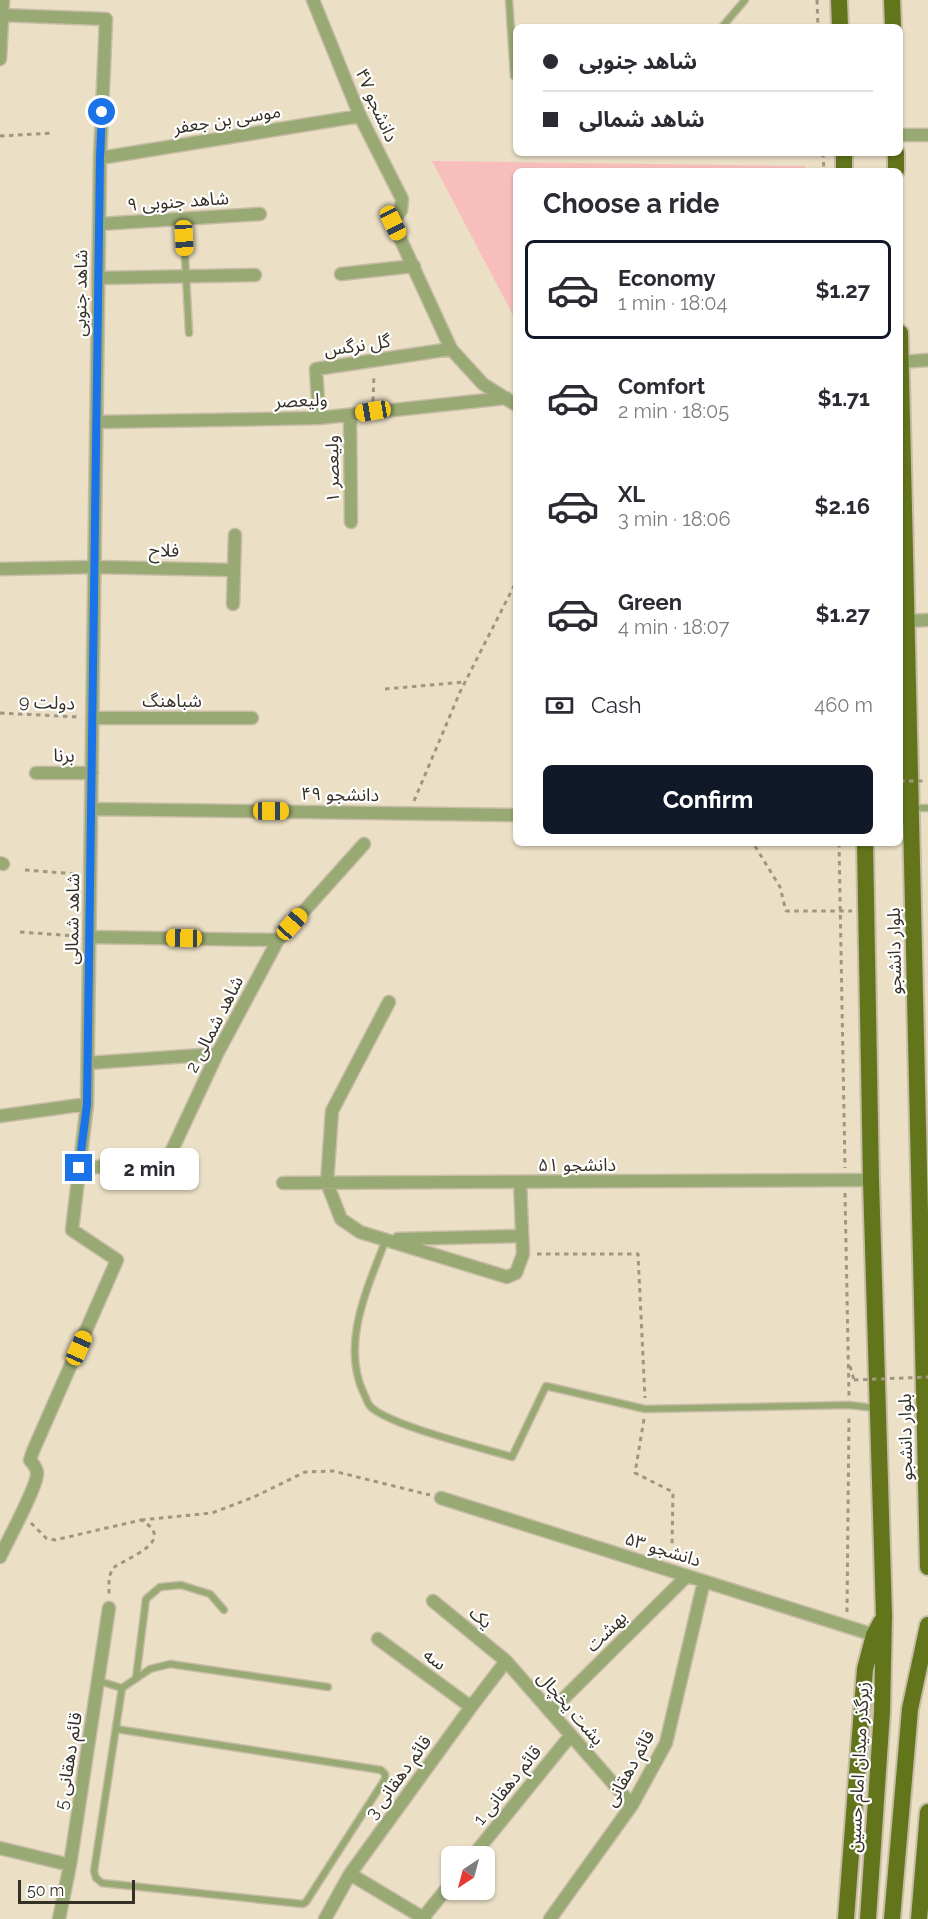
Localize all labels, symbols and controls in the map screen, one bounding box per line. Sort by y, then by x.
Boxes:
text: شاهد جنوبی [579,48,697,74]
street label: دانشجو ۴۷ [351,65,402,145]
route start [88,98,115,125]
street label: موسی بن جعفر [171,100,282,139]
text: شاهد شمالی [579,106,705,132]
street label: شاهد جنوبی ۹ [126,187,230,216]
text: Choose a ride [543,188,719,219]
car [377,203,409,243]
car [174,220,194,256]
street label: شاهد جنوبی [69,249,92,337]
icon: car [546,263,600,317]
text: Economy [618,265,716,291]
text: $1.27 [815,277,870,303]
text: 1 min · 18:04 [618,291,727,315]
street label: گل نرگس [323,330,392,361]
icon: car [546,371,600,425]
text: Comfort [618,373,705,399]
text: $1.71 [817,385,870,411]
street label: ولیعصر [273,389,328,412]
car [354,399,392,423]
text: 2 min · 18:05 [618,399,729,423]
street label: ولیعصر ۱ [321,435,344,503]
icon: car [546,479,600,533]
text: XL [618,481,645,507]
text: $2.16 [814,493,870,519]
text: 3 min · 18:06 [618,507,731,531]
street label: فلاح [149,539,179,564]
icon: car [546,587,600,641]
text: Green [618,589,682,615]
text: $1.27 [815,601,870,627]
text: 4 min · 18:07 [618,615,729,639]
icon: cash [543,689,576,722]
street label: شباهنگ [142,690,202,711]
street label: دولت 9 [19,691,75,713]
text: Cash [591,692,642,718]
text: 460 m [814,693,873,717]
street label: برنا [53,744,75,767]
button: Confirm [543,765,873,834]
street label: دانشجو ۴۹ [301,783,379,806]
car [253,802,289,820]
street label: شاهد شمالی [61,873,84,965]
car [273,905,311,943]
street label: بلوار دانشجو [883,907,906,995]
car [166,929,202,947]
street label: شاهد شمالی 2 [181,972,248,1076]
callout: 2 min [100,1147,199,1189]
route end [65,1154,92,1181]
street label: دانشجو ۵۱ [538,1154,616,1176]
text: 2 min [124,1157,175,1181]
car [63,1328,95,1368]
street label: بلوار دانشجو [894,1393,917,1481]
street label: دانشجو ۵۳ [622,1528,703,1571]
street label: یک [465,1602,497,1632]
street label: بهشت [581,1606,631,1656]
street label: سه [420,1644,450,1674]
street label: پشت یخچال [532,1667,609,1750]
street label: زیرگذر میدان امام حسین [843,1681,877,1853]
street label: قائم دهقانی 5 [50,1711,89,1812]
street label: قائم دهقانی [599,1726,661,1811]
street label: قائم دهقانی 3 [361,1731,438,1825]
street label: قائم دهقانی 1 [469,1741,548,1831]
north arrow [441,1846,495,1900]
map controls [441,1846,495,1900]
scale bar [18,1877,135,1904]
text: 50 m [27,1881,64,1900]

